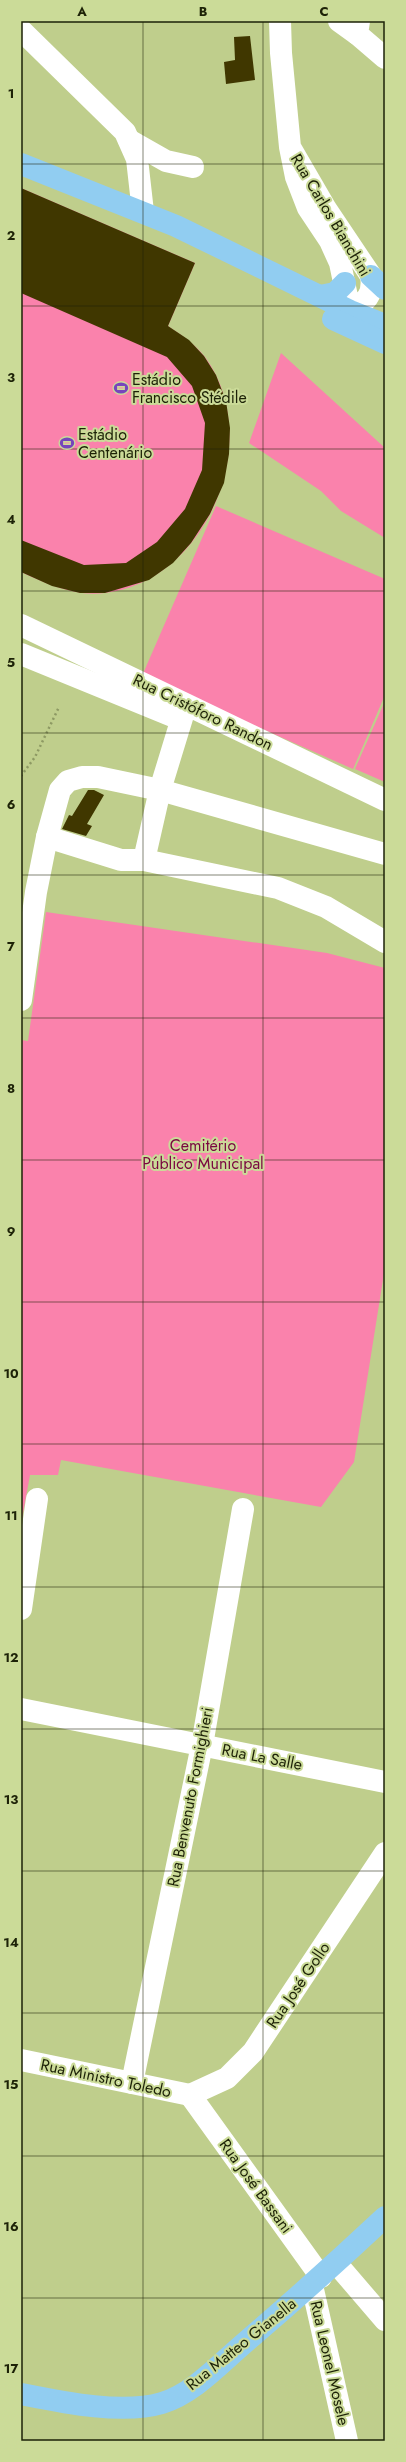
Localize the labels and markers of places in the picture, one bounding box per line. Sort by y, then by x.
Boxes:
place label: Estádio Francisco Stédile [132,368,247,409]
sports icon: Estádio Francisco Stédile [113,380,129,396]
place label: Estádio Centenário [78,423,152,464]
sports icon: Estádio Centenário [59,435,75,451]

